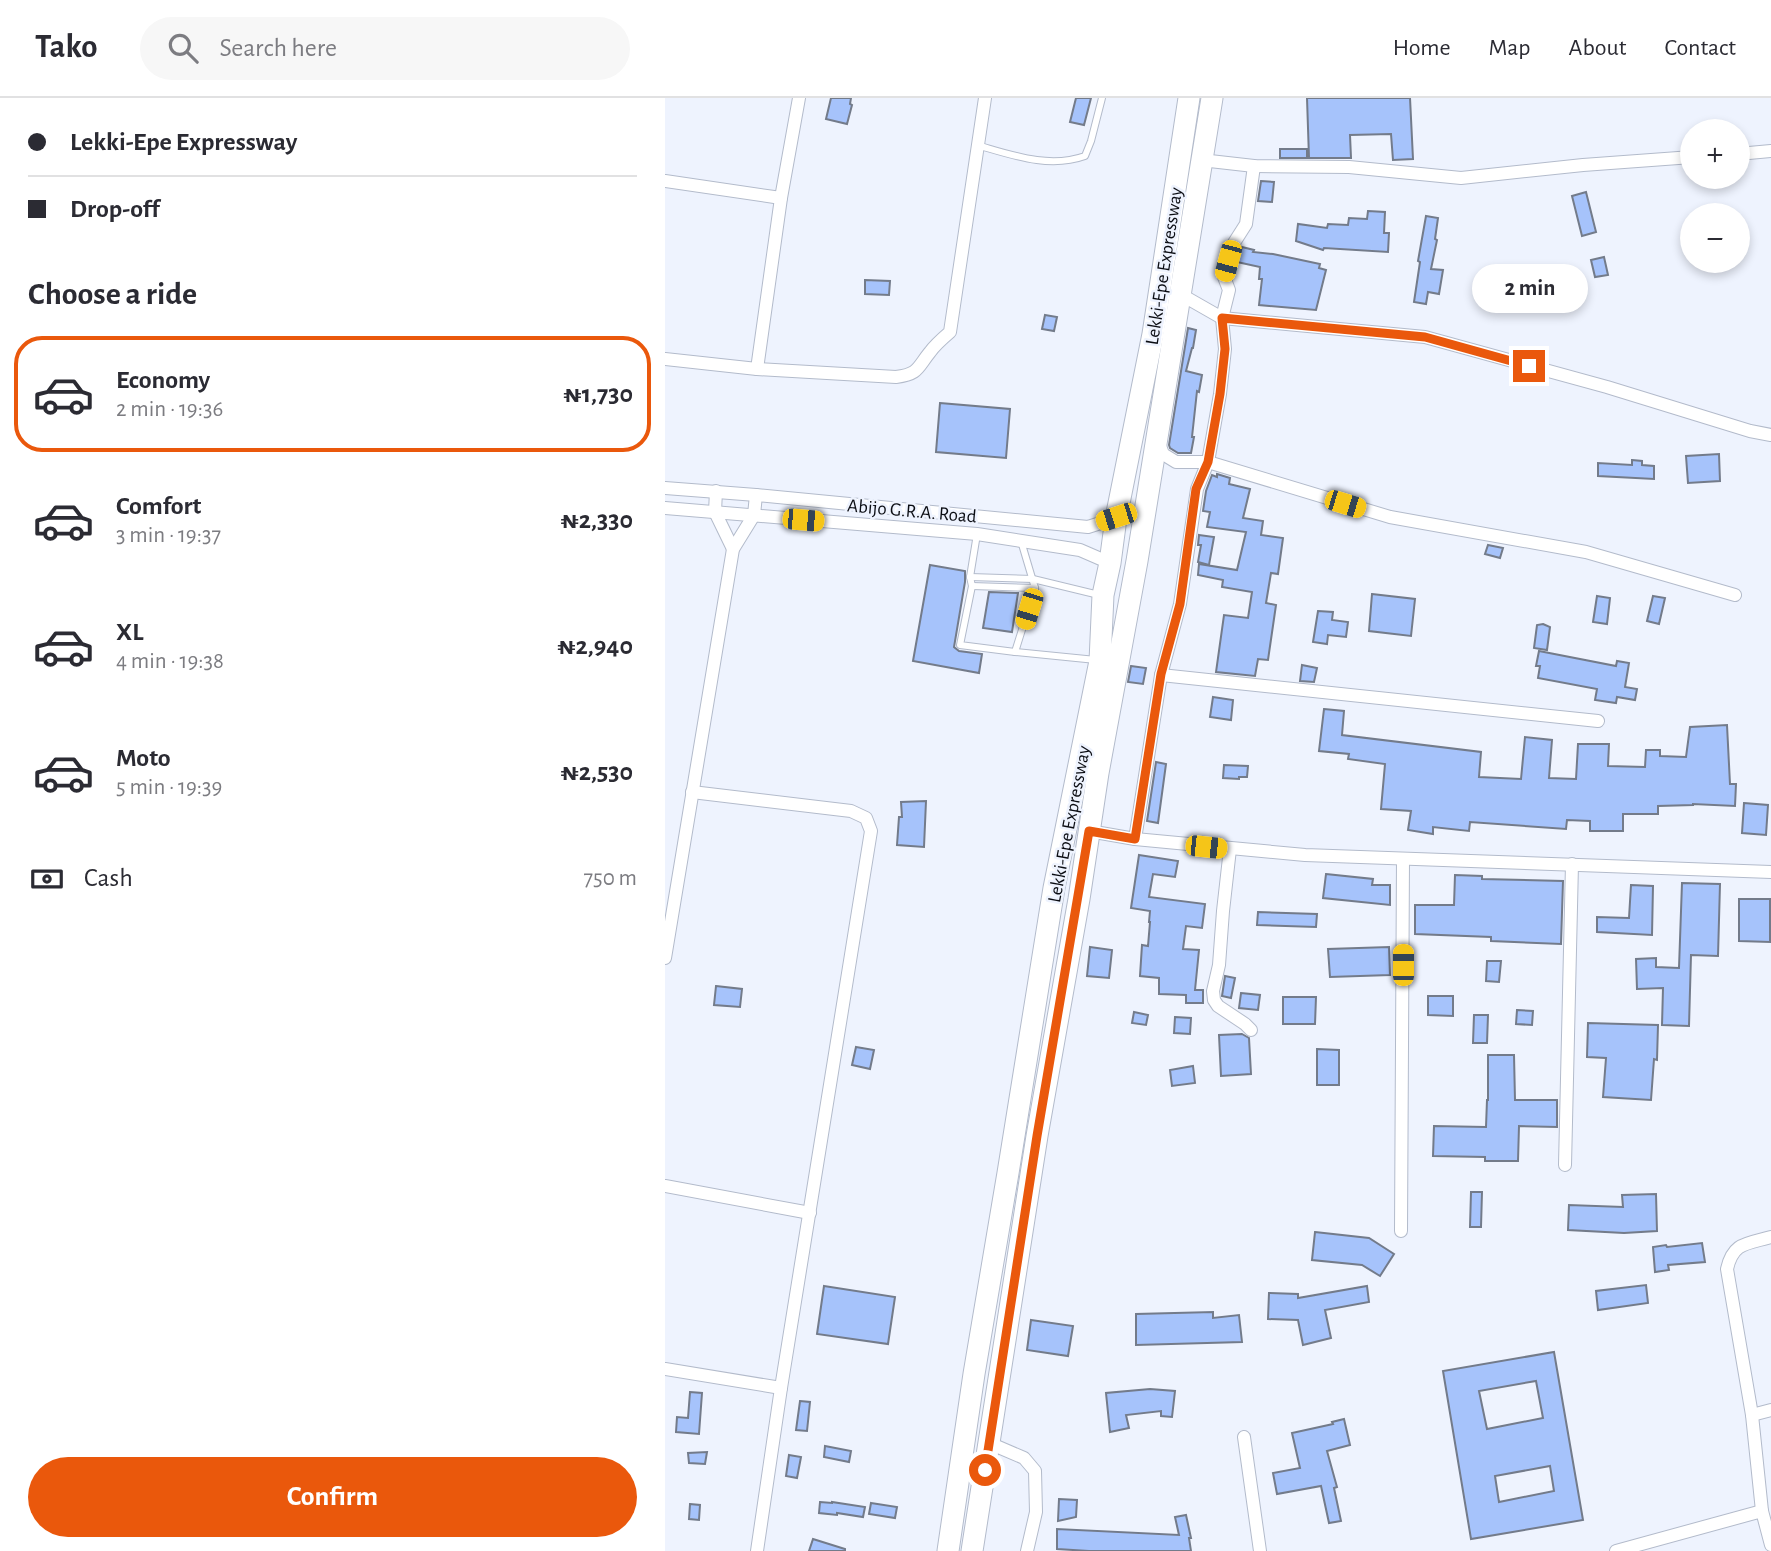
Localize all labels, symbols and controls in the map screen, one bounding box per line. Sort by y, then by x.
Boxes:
search box [140,17,630,80]
icon: search [164,29,202,67]
text: Tako [35,31,98,64]
text: Search here [220,35,337,61]
text: Home [1393,36,1451,60]
text: Map [1489,36,1531,60]
text: About [1569,36,1626,60]
text: Contact [1664,36,1736,60]
map controls [1680,119,1750,273]
button: + [1680,119,1750,189]
text: Lekki-Epe Expressway [70,129,297,155]
street label: Lekki-Epe Expressway [1143,186,1186,346]
text: Drop-off [70,196,159,222]
button: − [1680,203,1750,273]
car [1213,238,1244,284]
callout: 2 min [1471,264,1587,314]
text: 2 min [1504,277,1556,300]
text: Choose a ride [28,278,197,310]
route end [1513,350,1545,382]
icon: car [32,363,95,426]
text: Economy [116,367,210,393]
text: ₦1,730 [563,381,633,407]
text: 2 min · 19:36 [116,398,223,421]
car [1322,488,1369,520]
icon: car [32,489,95,552]
text: Comfort [116,493,201,519]
street label: Abijo G.R.A. Road [846,496,977,527]
car [1093,501,1140,533]
text: ₦2,330 [561,507,633,533]
car [782,508,825,532]
text: 3 min · 19:37 [116,524,221,547]
car [1013,586,1046,632]
icon: car [32,615,95,678]
text: XL [116,619,143,645]
text: ₦2,940 [557,633,633,659]
text: 4 min · 19:38 [116,650,224,673]
icon: car [32,741,95,804]
street label: Lekki-Epe Expressway [1045,744,1094,904]
text: Moto [116,745,171,771]
text: ₦2,530 [560,759,633,785]
text: 5 min · 19:39 [116,776,222,799]
car [1185,834,1228,860]
icon: cash [28,860,66,898]
text: Cash [84,865,133,891]
text: 750 m [583,867,637,890]
car [1393,944,1414,986]
route start [969,1454,1001,1486]
button: Confirm [28,1457,637,1537]

